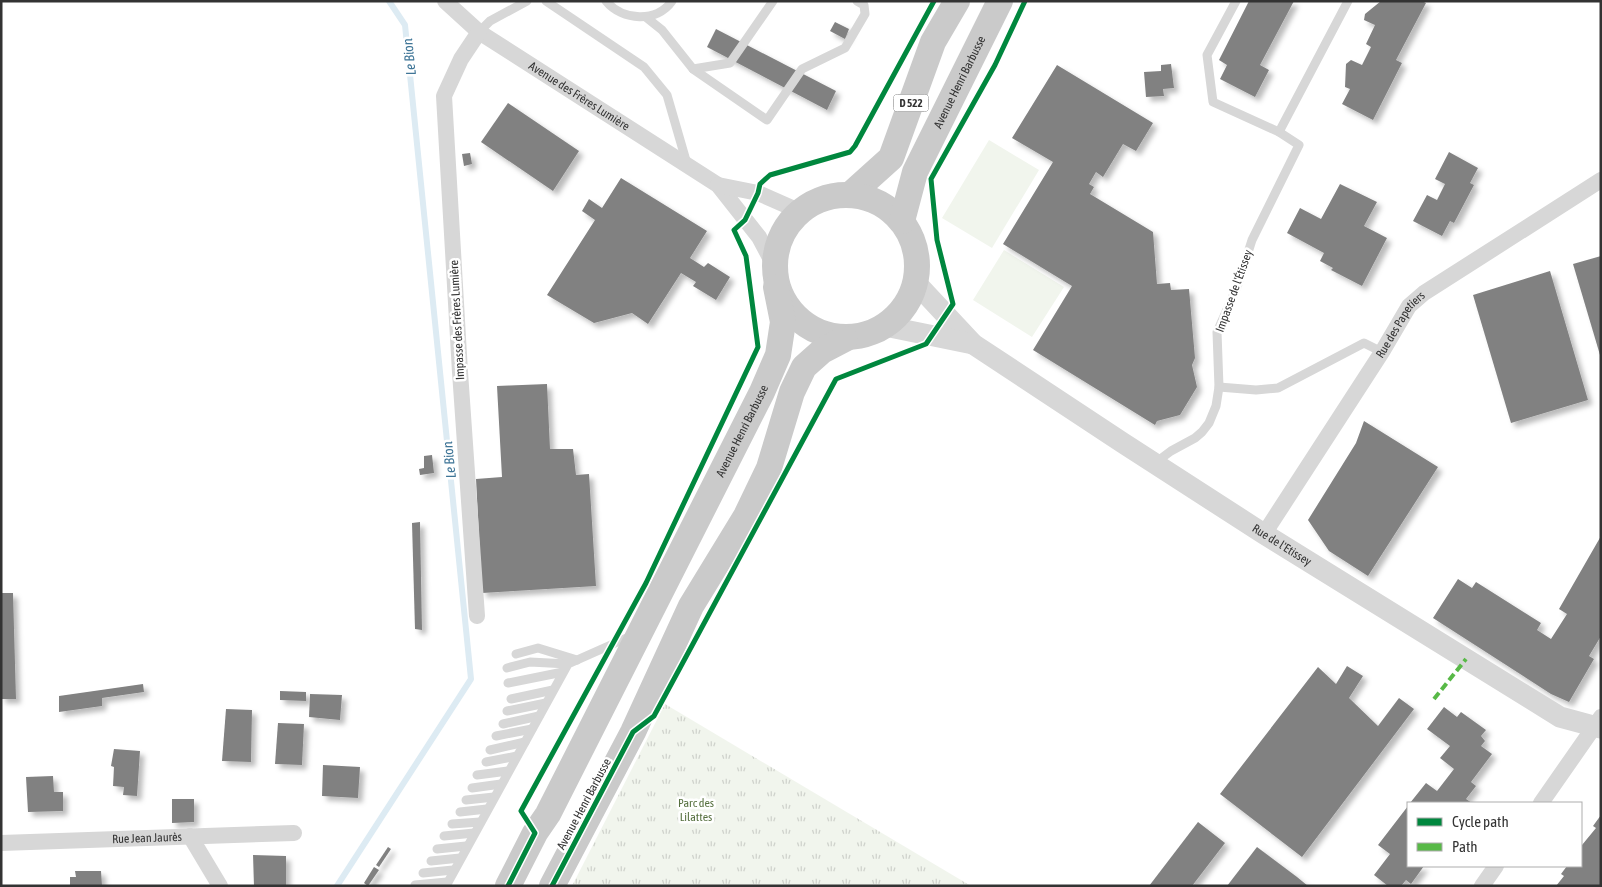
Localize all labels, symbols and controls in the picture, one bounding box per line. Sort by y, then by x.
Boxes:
street label: Avenue Henri Barbusse [931,34,988,131]
water label: Le Bion [399,38,419,76]
street label: Avenue des Frères Lumière [526,59,632,134]
road number: D 522 [894,95,928,112]
street label: Impasse de l'Étissey [1213,248,1255,334]
street label: Impasse des Frères Lumière [447,260,467,380]
street label: Rue des Papetiers [1373,288,1428,361]
street label: Avenue Henri Barbusse [713,383,771,479]
water label: Le Bion [439,441,459,479]
street label: Rue de l'Etissey [1250,521,1314,569]
street label: Avenue Henri Barbusse [554,756,614,852]
park label: Parc des Lilattes [678,796,714,824]
legend [1407,802,1582,867]
text: Cycle path [1452,813,1509,830]
street label: Rue Jean Jaurès [112,830,182,846]
text: Path [1452,838,1478,855]

